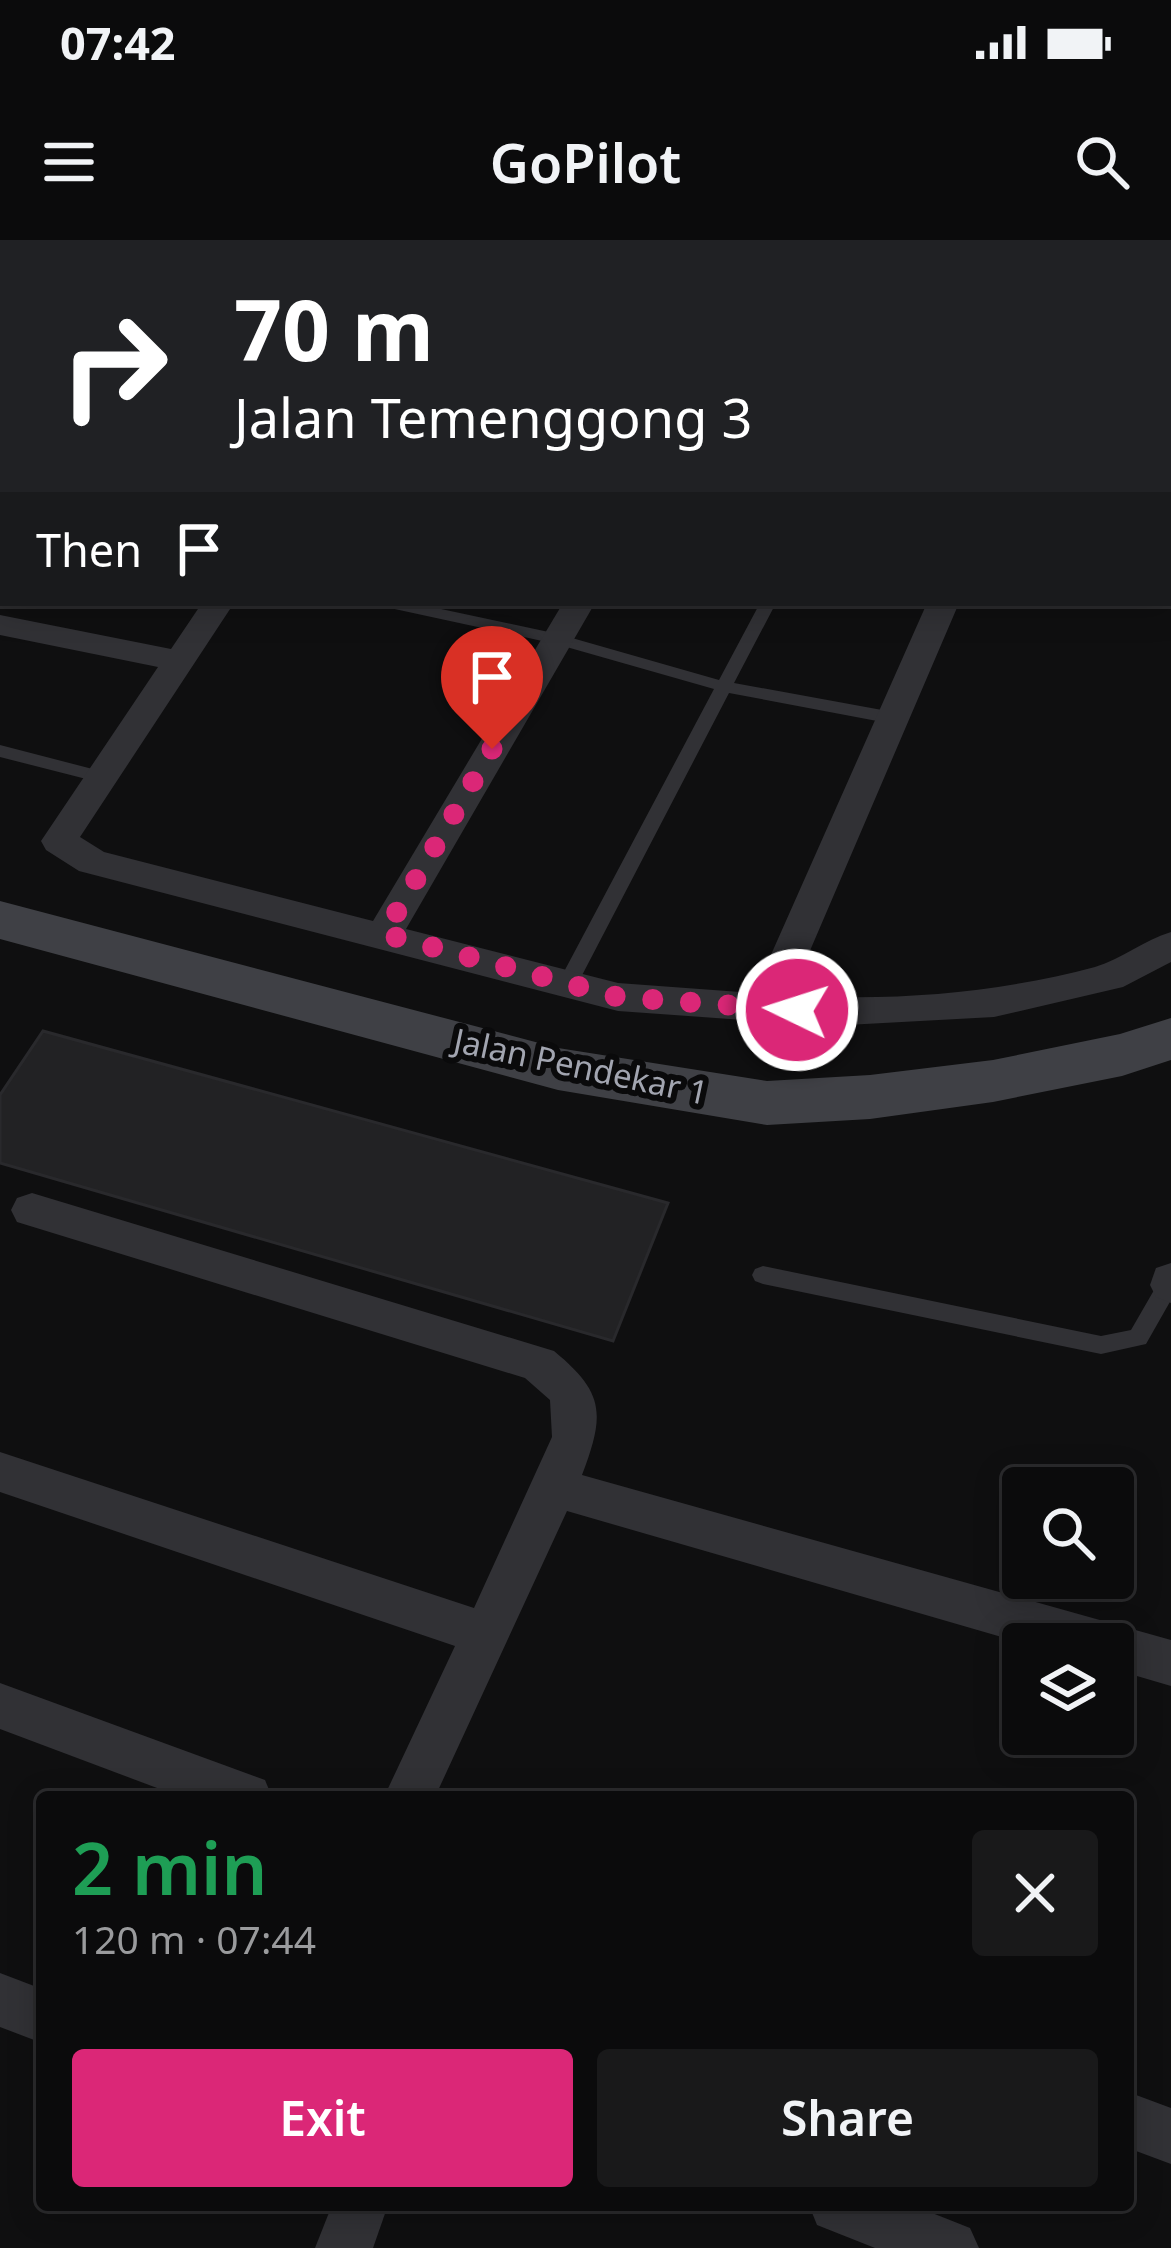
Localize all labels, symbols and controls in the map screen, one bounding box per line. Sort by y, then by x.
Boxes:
text: 07:42 [60,12,176,73]
text: GoPilot [490,125,681,199]
icon: menu [36,129,102,195]
icon: search [1069,129,1135,195]
text: 70 m [234,271,434,386]
icon: right [36,288,192,444]
text: Jalan Temenggong 3 [234,380,752,454]
icon: arrive [166,516,232,582]
text: Then [36,519,142,580]
pin [441,626,543,749]
icon: arrive [459,644,525,710]
position arrow [734,947,860,1073]
street label: Jalan Pendekar 1 [447,1016,712,1115]
map controls [1002,1467,1134,1755]
button: search [1002,1467,1134,1599]
button: layers [1002,1623,1134,1755]
text: 2 min [72,1818,267,1916]
button: close [972,1830,1098,1956]
text: 120 m · 07:44 [72,1912,316,1965]
button: Exit [72,2049,573,2187]
button: Share [597,2049,1098,2187]

